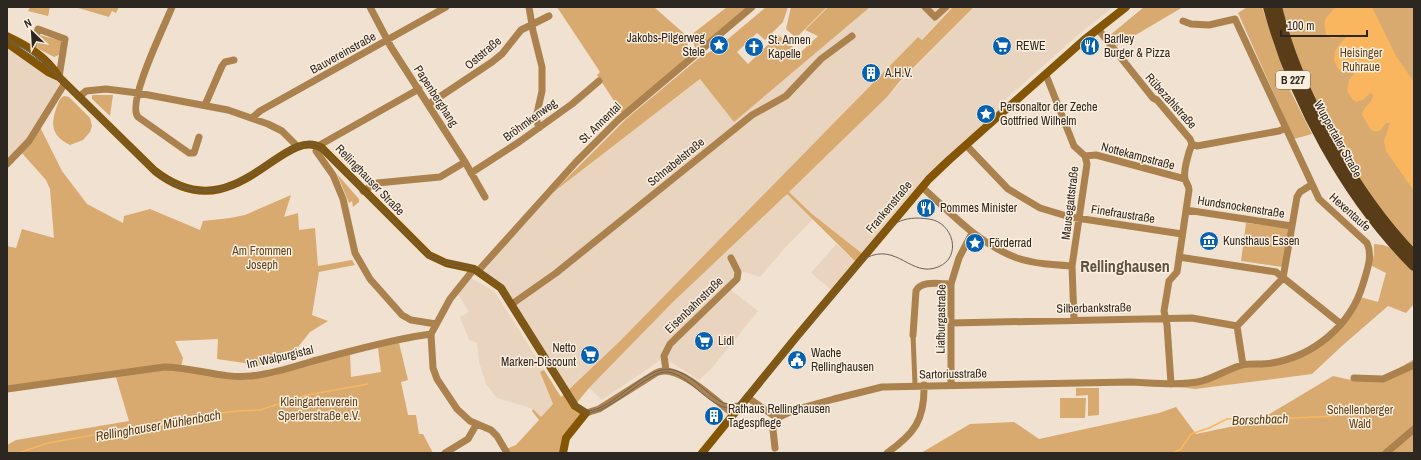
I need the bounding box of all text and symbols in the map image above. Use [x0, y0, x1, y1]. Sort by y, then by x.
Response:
north arrow [12, 12, 52, 52]
scale bar [1281, 12, 1367, 38]
text: N [22, 15, 34, 31]
text: 100 m [1287, 18, 1314, 34]
street label: Bauvereinstraße [307, 28, 379, 78]
place label: Jakobs-Pilgerweg Stele [627, 30, 706, 60]
place label: Barlley Burger & Pizza [1104, 31, 1171, 61]
place label: St. Annen Kapelle [768, 32, 811, 62]
street label: Oststraße [461, 33, 505, 73]
place icon: Jakobs-Pilgerweg Stele [708, 34, 730, 56]
supermarket icon: REWE [991, 35, 1013, 57]
restaurant icon: Barlley Burger & Pizza [1079, 35, 1101, 57]
church icon: St. Annen Kapelle [743, 36, 765, 58]
place label: REWE [1016, 38, 1046, 54]
park label: Heisinger Ruhraue [1340, 45, 1383, 75]
street label: Papenberghang [410, 62, 462, 130]
building icon: A.H.V. [860, 62, 882, 84]
place label: A.H.V. [884, 65, 913, 81]
street label: Rübezahlstraße [1142, 70, 1200, 132]
road number: B 227 [1276, 71, 1310, 89]
street label: Bröhmkenweg [500, 95, 561, 145]
street label: Wuppertaler Straße [1310, 98, 1366, 180]
street label: St. Annental [575, 99, 625, 147]
place label: Personaltor der Zeche Gottfried Wilhelm [1000, 99, 1097, 129]
place icon: Personaltor der Zeche Gottfried Wilhelm [975, 103, 997, 125]
street label: Schnabelstraße [644, 134, 708, 190]
street label: Nottekampstraße [1099, 139, 1177, 173]
street label: Rellinghauser Straße [332, 141, 408, 219]
street label: Mausegattstraße [1058, 165, 1082, 241]
street label: Frankenstraße [862, 177, 916, 237]
street label: Hexentaufe [1326, 189, 1374, 235]
street label: Hundsnockenstraße [1196, 192, 1286, 222]
restaurant icon: Pommes Minister [915, 197, 937, 219]
place label: Pommes Minister [940, 200, 1018, 216]
street label: Finefraustraße [1090, 201, 1156, 227]
museum icon: Kunsthaus Essen [1198, 230, 1220, 252]
place icon: Förderrad [964, 232, 986, 254]
place label: Kunsthaus Essen [1223, 233, 1300, 249]
place label: Förderrad [989, 235, 1032, 251]
park label: Am Frommen Joseph [231, 243, 292, 273]
district label: Rellinghausen [1080, 255, 1170, 277]
street label: Eisenbahnstraße [661, 273, 727, 337]
street label: Liafburgastraße [932, 284, 950, 354]
street label: Silberbankstraße [1056, 299, 1132, 317]
supermarket icon: Lidl [693, 330, 715, 352]
place label: Lidl [718, 333, 734, 349]
place label: Netto Marken-Discount [501, 340, 576, 370]
street label: Im Walpurgistal [245, 342, 315, 372]
supermarket icon: Netto Marken-Discount [579, 344, 601, 366]
place label: Wache Rellinghausen [811, 345, 874, 375]
public building icon: Wache Rellinghausen [786, 349, 808, 371]
street label: Sartoriusstraße [919, 365, 987, 383]
park label: Kleingartenverein Sperberstraße e.V. [278, 394, 360, 424]
place label: Rathaus Rellinghausen Tagespflege [728, 401, 830, 431]
park label: Schellenberger Wald [1327, 402, 1394, 432]
building icon: Rathaus Rellinghausen Tagespflege [703, 405, 725, 427]
water label: Rellinghauser Mühlenbach [94, 406, 222, 445]
water label: Borschbach [1232, 410, 1289, 429]

